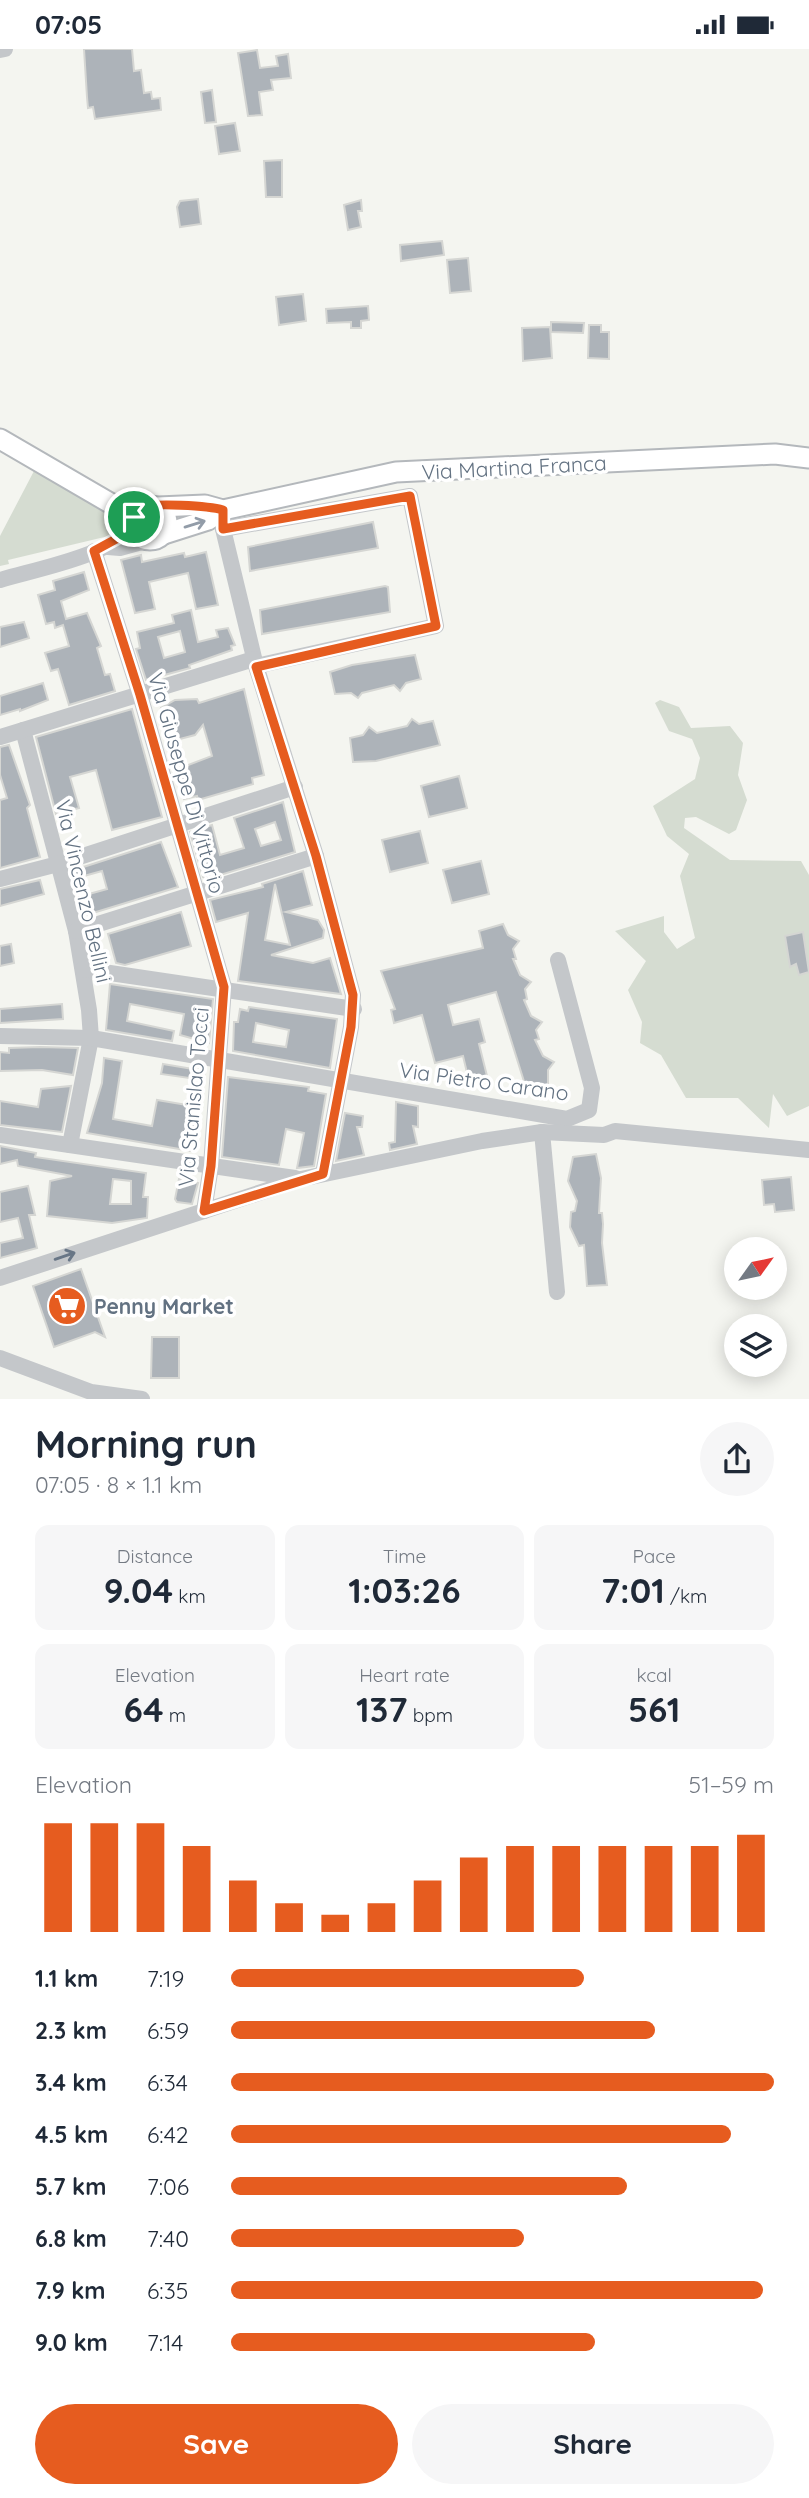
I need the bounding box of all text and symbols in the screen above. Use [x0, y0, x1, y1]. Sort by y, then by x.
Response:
text: 07:05 [35, 8, 102, 41]
street label: Via Martina Franca [421, 449, 607, 485]
pin [104, 487, 164, 547]
icon: arrive [115, 498, 153, 536]
one-way arrow [183, 517, 205, 530]
street label: Via Giuseppe Di Vittorio [143, 670, 231, 896]
street label: Via Vincenzo Bellini [50, 797, 118, 985]
street label: Via Stanislao Tocci [172, 1006, 214, 1188]
street label: Via Pietro Carano [398, 1056, 570, 1106]
north arrow [724, 1237, 788, 1300]
map controls [724, 1237, 787, 1377]
one-way arrow [53, 1249, 75, 1261]
supermarket icon: Penny Market [46, 1285, 88, 1327]
place label: Penny Market [94, 1293, 234, 1319]
button: layers [724, 1314, 787, 1377]
text: Morning run [35, 1420, 257, 1468]
button: share [700, 1422, 774, 1496]
text: 07:05 · 8 × 1.1 km [35, 1470, 202, 1499]
text: Distance [117, 1544, 193, 1568]
text: Time [383, 1544, 426, 1568]
text: Pace [633, 1544, 676, 1568]
text: 9.04 [104, 1568, 173, 1612]
text: 1:03:26 [348, 1568, 461, 1612]
text: 7:01 [601, 1568, 665, 1612]
text: km [173, 1584, 206, 1608]
text: /km [665, 1584, 707, 1608]
text: Elevation [115, 1663, 195, 1687]
text: Heart rate [359, 1663, 450, 1687]
text: kcal [636, 1663, 672, 1687]
text: 64 [124, 1687, 164, 1731]
text: 137 [356, 1687, 408, 1731]
text: 561 [628, 1687, 680, 1731]
text: m [164, 1703, 186, 1727]
text: bpm [408, 1703, 453, 1727]
text: Elevation [35, 1770, 132, 1799]
text: 51–59 m [689, 1770, 774, 1799]
text: 1.1 km [35, 1964, 98, 1993]
text: 7:19 [147, 1964, 184, 1993]
text: 2.3 km [35, 2016, 107, 2045]
text: 6:59 [147, 2016, 189, 2045]
text: 3.4 km [35, 2068, 107, 2097]
text: 6:34 [147, 2068, 188, 2097]
text: 4.5 km [35, 2120, 108, 2149]
text: 6:42 [147, 2120, 189, 2149]
text: 5.7 km [35, 2172, 106, 2201]
text: 7:06 [147, 2172, 189, 2201]
text: 6.8 km [35, 2224, 107, 2253]
text: 7:40 [147, 2224, 189, 2253]
text: 7.9 km [35, 2276, 106, 2305]
text: 6:35 [147, 2276, 188, 2305]
text: 9.0 km [35, 2328, 108, 2357]
text: 7:14 [147, 2328, 183, 2357]
button: Save [35, 2404, 398, 2484]
button: Share [412, 2404, 774, 2484]

